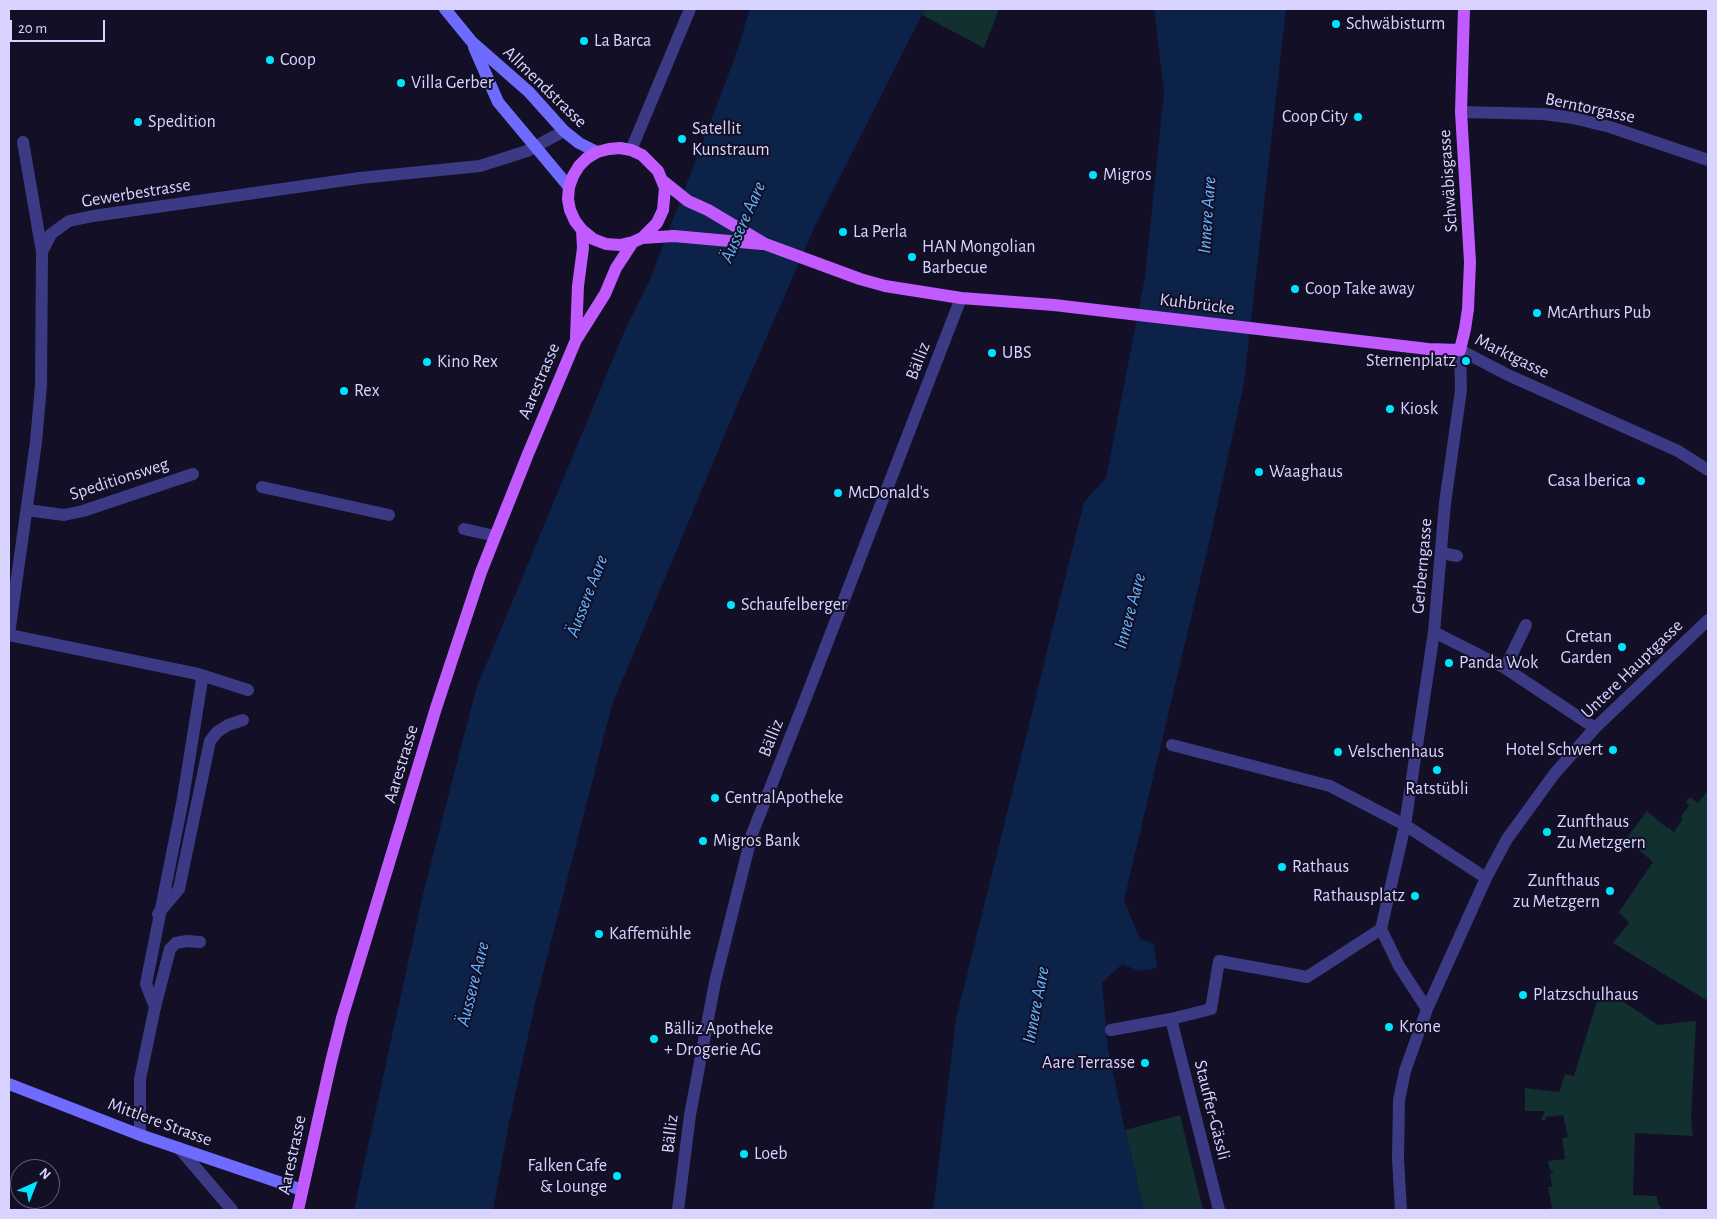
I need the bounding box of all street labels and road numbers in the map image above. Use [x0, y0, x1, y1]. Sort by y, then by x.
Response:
street label: Allmendstrasse [498, 42, 592, 132]
street label: Berntorgasse [1543, 88, 1637, 128]
street label: Schwäbisgasse [1434, 129, 1462, 233]
street label: Gewerbestrasse [80, 174, 192, 212]
street label: Kuhbrücke [1158, 289, 1236, 319]
street label: Marktgasse [1471, 329, 1553, 383]
street label: Bälliz [901, 339, 935, 383]
street label: Aarestrasse [513, 340, 565, 422]
street label: Speditionsweg [67, 453, 171, 505]
street label: Gerberngasse [1407, 517, 1437, 615]
street label: Untere Hauptgasse [1576, 615, 1688, 723]
street label: Bälliz [754, 716, 788, 760]
street label: Aarestrasse [379, 722, 423, 806]
street label: Stauffer-Gässli [1189, 1058, 1235, 1162]
street label: Mittlere Strasse [105, 1093, 215, 1151]
street label: Aarestrasse [273, 1113, 311, 1197]
street label: Bälliz [657, 1114, 683, 1154]

